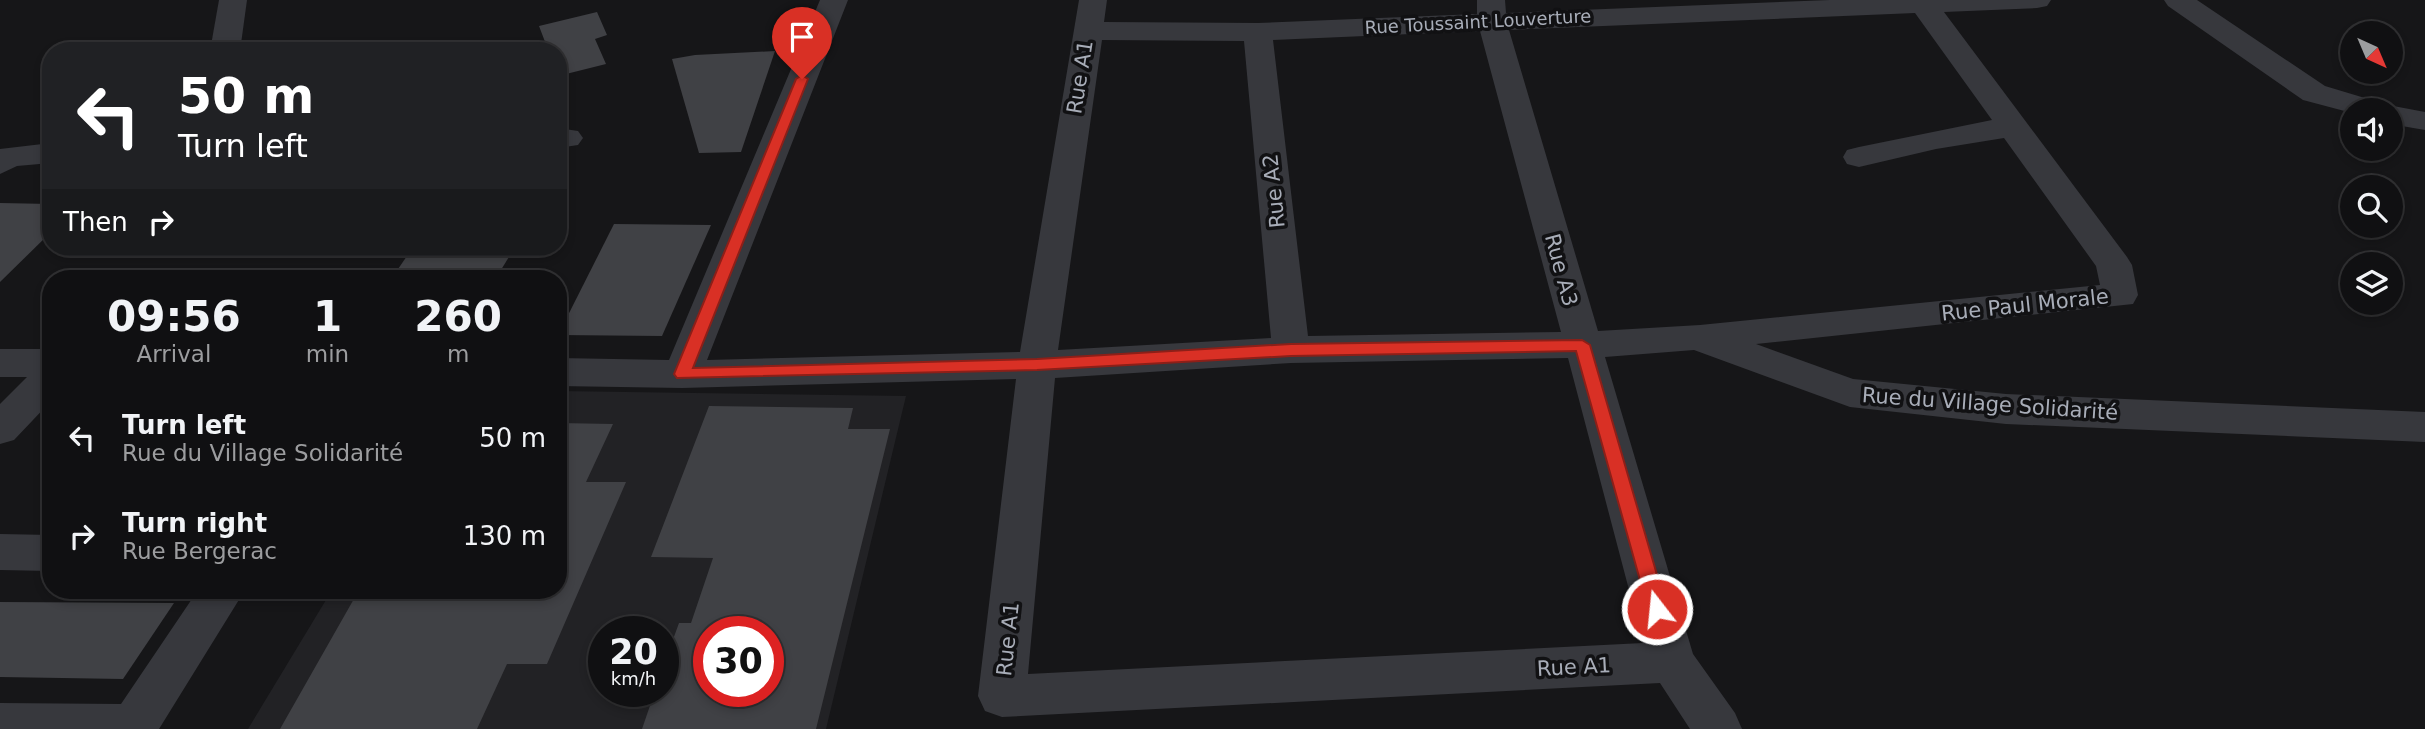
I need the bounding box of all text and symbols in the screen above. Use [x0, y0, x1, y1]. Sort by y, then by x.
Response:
street label: Rue Toussaint Louverture [1364, 5, 1592, 38]
pin [772, 7, 832, 79]
icon: arrive [783, 18, 821, 56]
north arrow [2340, 21, 2403, 84]
map controls [2340, 21, 2403, 315]
street label: Rue A1 [1062, 38, 1098, 116]
text: 50 m [178, 68, 314, 125]
icon: left [63, 70, 154, 161]
button: sound [2340, 98, 2403, 161]
text: Turn left [178, 127, 308, 165]
street label: Rue A2 [1258, 153, 1290, 229]
button: search [2340, 175, 2403, 238]
icon: right [142, 203, 180, 241]
text: Then [63, 207, 128, 237]
street label: Rue A3 [1540, 231, 1582, 309]
button: layers [2340, 252, 2403, 315]
street label: Rue Paul Morale [1940, 284, 2110, 326]
text: 09:56 [107, 292, 241, 341]
text: 1 [313, 292, 342, 341]
text: 260 [414, 292, 502, 341]
text: Arrival [137, 341, 211, 367]
text: min [306, 341, 349, 367]
text: m [447, 341, 469, 367]
street label: Rue du Village Solidarité [1861, 383, 2119, 425]
text: Turn left [122, 410, 246, 440]
icon: left [63, 419, 101, 457]
text: 50 m [479, 423, 546, 453]
text: Rue du Village Solidarité [122, 440, 403, 466]
text: Turn right [122, 508, 267, 538]
icon: right [63, 517, 101, 555]
text: 130 m [463, 521, 546, 551]
text: Rue Bergerac [122, 538, 277, 564]
position arrow [1620, 572, 1694, 646]
street label: Rue A1 [992, 601, 1024, 677]
speed limit sign: 30 [693, 616, 784, 707]
text: 20 [609, 632, 658, 672]
street label: Rue A1 [1536, 653, 1612, 681]
text: km/h [611, 668, 656, 689]

